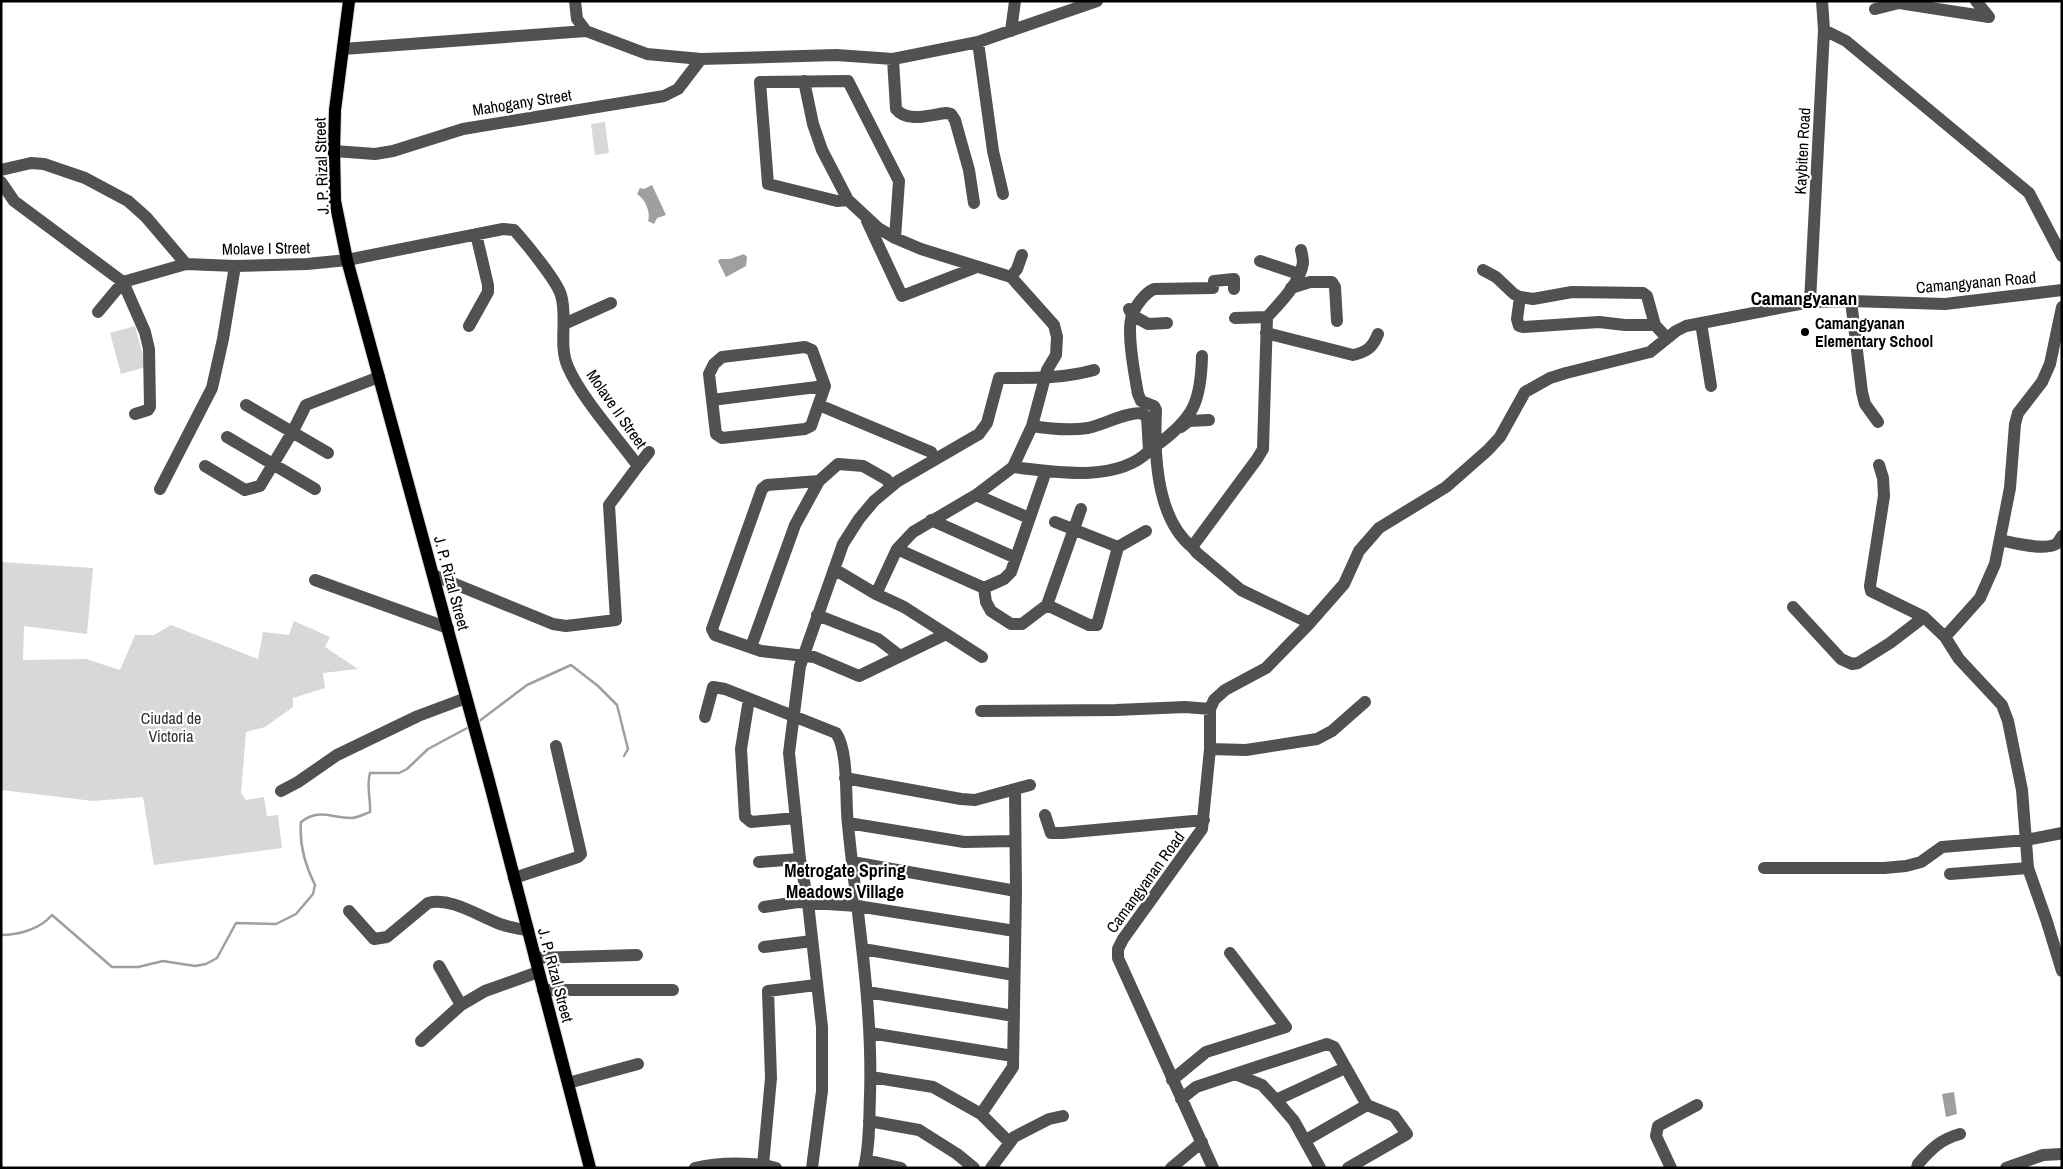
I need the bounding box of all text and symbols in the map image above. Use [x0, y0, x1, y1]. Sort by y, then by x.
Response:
street label: Mahogany Street [471, 83, 573, 121]
street label: Kaybiten Road [1789, 107, 1815, 195]
street label: J. P. Rizal Street [308, 117, 334, 215]
street label: Molave I Street [222, 236, 311, 260]
street label: Camangyanan Road [1915, 266, 2037, 298]
district label: Camangyanan [1751, 285, 1857, 311]
place label: Camangyanan Elementary School [1815, 312, 1933, 352]
marker: Camangyanan Elementary School [1799, 326, 1811, 338]
street label: Molave II Street [582, 365, 653, 453]
street label: J. P. Rizal Street [429, 533, 475, 633]
park label: Ciudad de Victoria [141, 707, 201, 747]
street label: Camangyanan Road [1101, 827, 1189, 937]
district label: Metrogate Spring Meadows Village [784, 858, 906, 904]
street label: J. P. Rizal Street [533, 925, 579, 1025]

